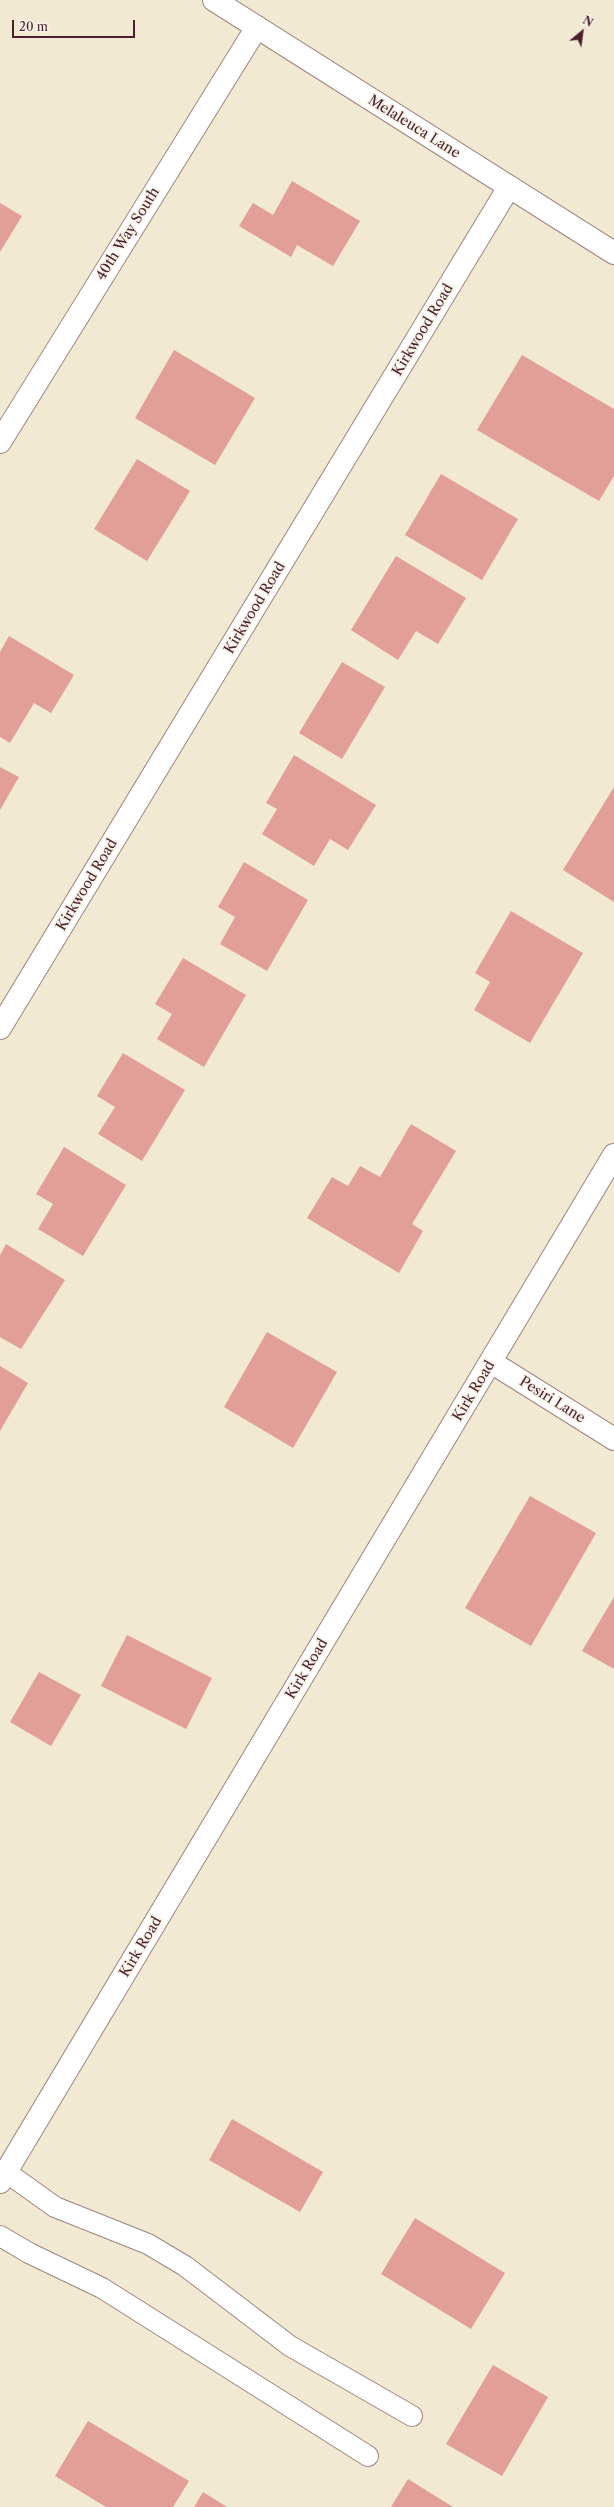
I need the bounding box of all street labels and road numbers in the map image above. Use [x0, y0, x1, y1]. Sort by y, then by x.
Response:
street label: Melaleuca Lane [365, 92, 463, 162]
street label: 40th Way South [93, 184, 163, 284]
street label: Kirkwood Road [389, 281, 457, 379]
street label: Kirkwood Road [221, 559, 289, 657]
street label: Kirkwood Road [53, 836, 121, 934]
street label: Kirk Road [449, 1358, 499, 1424]
street label: Pesiri Lane [516, 1373, 588, 1427]
street label: Kirk Road [282, 1636, 332, 1702]
street label: Kirk Road [116, 1914, 166, 1980]

